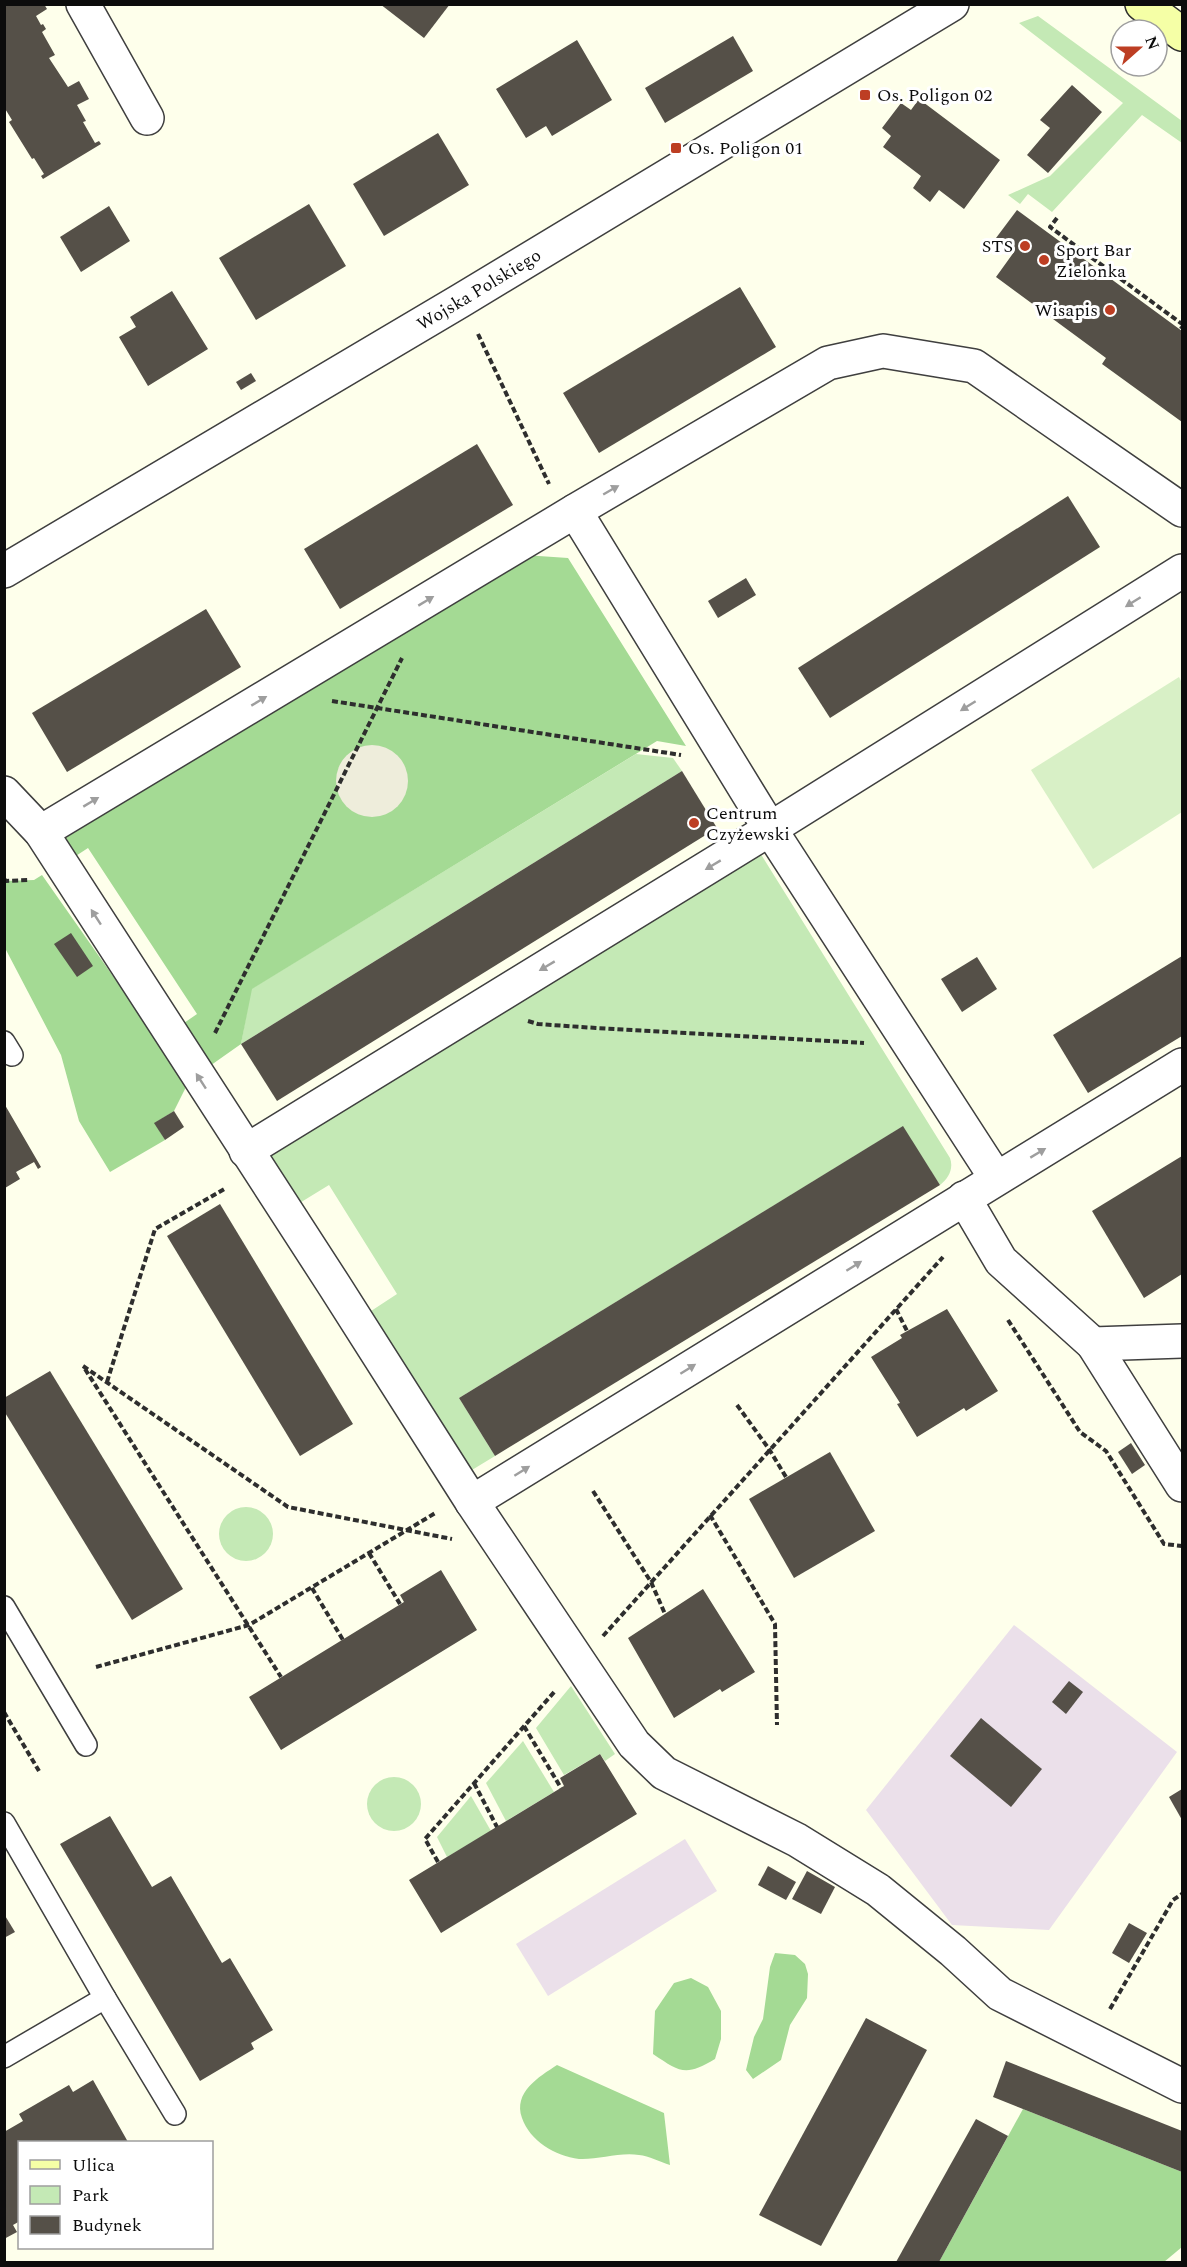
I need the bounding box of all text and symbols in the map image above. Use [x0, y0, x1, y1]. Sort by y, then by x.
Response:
north arrow [1109, 18, 1169, 78]
text: N [1139, 33, 1166, 53]
place label: Os. Poligon 02 [877, 82, 992, 109]
marker: Os. Poligon 02 [858, 88, 872, 102]
place label: Os. Poligon 01 [688, 135, 803, 162]
marker: Os. Poligon 01 [669, 141, 683, 155]
place label: STS [982, 233, 1013, 260]
place label: Sport Bar Zielonka [1056, 237, 1131, 285]
marker: STS [1018, 239, 1032, 253]
street label: Wojska Polskiego [412, 242, 546, 338]
marker: Sport Bar Zielonka [1037, 253, 1051, 267]
place label: Wisapis [1035, 297, 1098, 324]
marker: Wisapis [1103, 303, 1117, 317]
one-way arrow [603, 485, 620, 495]
one-way arrow [418, 596, 435, 606]
one-way arrow [1125, 597, 1141, 608]
one-way arrow [251, 696, 267, 707]
one-way arrow [960, 700, 976, 711]
one-way arrow [83, 797, 100, 807]
place label: Centrum Czyżewski [706, 800, 790, 848]
marker: Centrum Czyżewski [687, 816, 701, 830]
one-way arrow [705, 859, 721, 870]
one-way arrow [91, 909, 102, 925]
one-way arrow [539, 961, 555, 972]
one-way arrow [195, 1074, 207, 1090]
one-way arrow [1030, 1148, 1046, 1159]
one-way arrow [846, 1261, 862, 1272]
one-way arrow [680, 1363, 696, 1374]
one-way arrow [514, 1465, 530, 1476]
legend [18, 2141, 213, 2249]
text: Ulica [72, 2152, 115, 2179]
text: Park [72, 2182, 109, 2209]
text: Budynek [72, 2212, 142, 2239]

